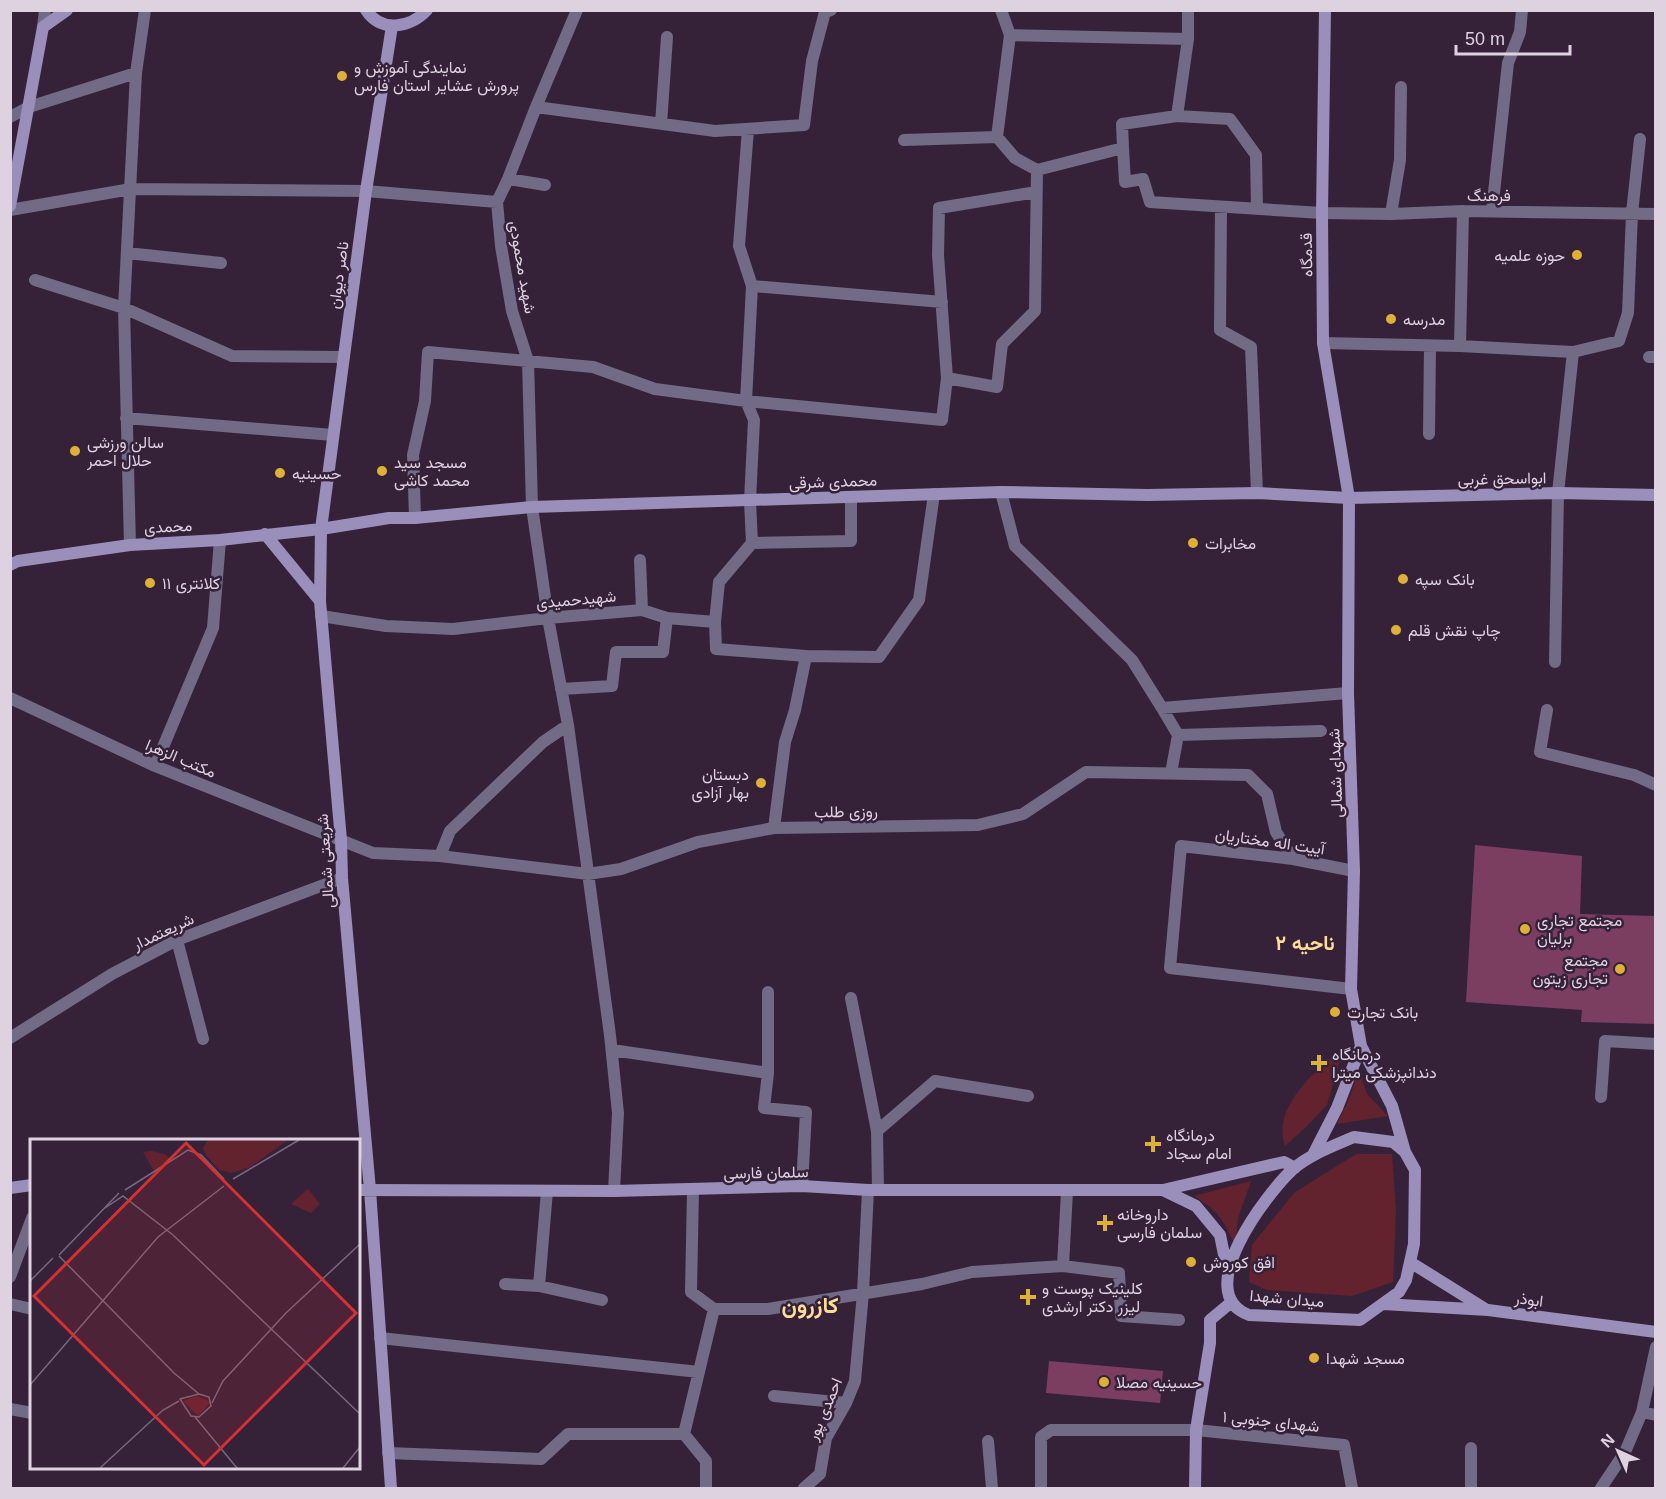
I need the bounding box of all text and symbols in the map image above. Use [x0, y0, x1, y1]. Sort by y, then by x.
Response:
scale bar [1456, 18, 1570, 56]
text: 50 m [1465, 29, 1505, 49]
place label: نمایندگی آموزش و پرورش عشایر استان فارس [354, 59, 519, 97]
marker: نمایندگی آموزش و پرورش عشایر استان فارس [335, 69, 349, 83]
street label: فرهنگ [1467, 187, 1511, 206]
street label: شهید محمودی [504, 219, 539, 315]
street label: قدمگاه [1298, 233, 1315, 277]
street label: ناصر دیوان [325, 240, 354, 310]
place label: حوزه علمیه [1494, 247, 1565, 266]
marker: حوزه علمیه [1570, 248, 1584, 262]
place label: مدرسه [1403, 311, 1445, 330]
marker: مدرسه [1384, 312, 1398, 326]
place label: سالن ورزشی حلال احمر [86, 434, 164, 471]
marker: سالن ورزشی حلال احمر [68, 444, 82, 458]
place label: مسجد سید محمد کاشی [394, 454, 470, 491]
marker: مسجد سید محمد کاشی [375, 464, 389, 478]
place label: حسینیه [292, 465, 342, 483]
marker: حسینیه [273, 466, 287, 480]
street label: ابواسحق غربی [1457, 469, 1547, 490]
street label: محمدی شرقی [789, 471, 877, 494]
street label: محمدی [143, 517, 193, 538]
place label: مخابرات [1205, 535, 1256, 554]
marker: مخابرات [1186, 536, 1200, 550]
place label: بانک سپه [1415, 571, 1475, 591]
marker: بانک سپه [1396, 572, 1410, 586]
place label: کلانتری ۱۱ [162, 575, 220, 594]
marker: کلانتری ۱۱ [143, 576, 157, 590]
street label: شهیدحمیدی [535, 588, 617, 613]
place label: چاپ نقش قلم [1408, 622, 1501, 642]
marker: چاپ نقش قلم [1389, 623, 1403, 637]
street label: شهدای شمالی [1325, 728, 1348, 818]
street label: مکتب الزهرا [142, 736, 219, 783]
place label: دبستان بهار آزادی [691, 766, 749, 803]
marker: دبستان بهار آزادی [754, 776, 768, 790]
street label: روزی طلب [814, 802, 878, 823]
street label: شریعتی شمالی [314, 813, 339, 909]
street label: آییت اله مختاریان [1214, 825, 1327, 860]
street label: شریعتمدار [129, 910, 197, 955]
place label: مجتمع تجاری برلیان [1537, 912, 1622, 949]
marker: مجتمع تجاری برلیان [1518, 922, 1532, 936]
district label: ناحیه ۲ [1275, 932, 1335, 955]
place label: مجتمع تجاری زیتون [1533, 952, 1608, 989]
marker: مجتمع تجاری زیتون [1613, 962, 1627, 976]
place label: بانک تجارت [1347, 1004, 1418, 1023]
marker: بانک تجارت [1328, 1005, 1342, 1019]
place label: درمانگاه دندانپزشکی میترا [1332, 1046, 1437, 1084]
marker: درمانگاه دندانپزشکی میترا [1310, 1054, 1328, 1072]
place label: درمانگاه امام سجاد [1166, 1127, 1232, 1164]
marker: درمانگاه امام سجاد [1144, 1135, 1162, 1153]
inset map [30, 1139, 360, 1469]
street label: سلمان فارسی [723, 1163, 809, 1184]
place label: داروخانه سلمان فارسی [1117, 1206, 1202, 1243]
marker: داروخانه سلمان فارسی [1098, 1216, 1112, 1230]
place label: افق کوروش [1203, 1254, 1275, 1273]
marker: افق کوروش [1184, 1255, 1198, 1269]
place label: کلینیک پوست و لیزر دکتر ارشدی [1042, 1280, 1143, 1317]
street label: میدان شهدا [1249, 1287, 1325, 1312]
marker: کلینیک پوست و لیزر دکتر ارشدی [1019, 1288, 1037, 1306]
street label: ابوذر [1512, 1289, 1544, 1312]
district label: کازرون [782, 1293, 838, 1319]
place label: مسجد شهدا [1326, 1350, 1405, 1369]
marker: مسجد شهدا [1307, 1351, 1321, 1365]
place label: حسینیه مصلا [1116, 1374, 1202, 1392]
street label: احمدی پور [803, 1375, 848, 1445]
marker: حسینیه مصلا [1097, 1375, 1111, 1389]
street label: ۱ شهدای جنوبی [1221, 1408, 1320, 1437]
north arrow [1588, 1421, 1648, 1481]
text: N [1598, 1431, 1618, 1451]

